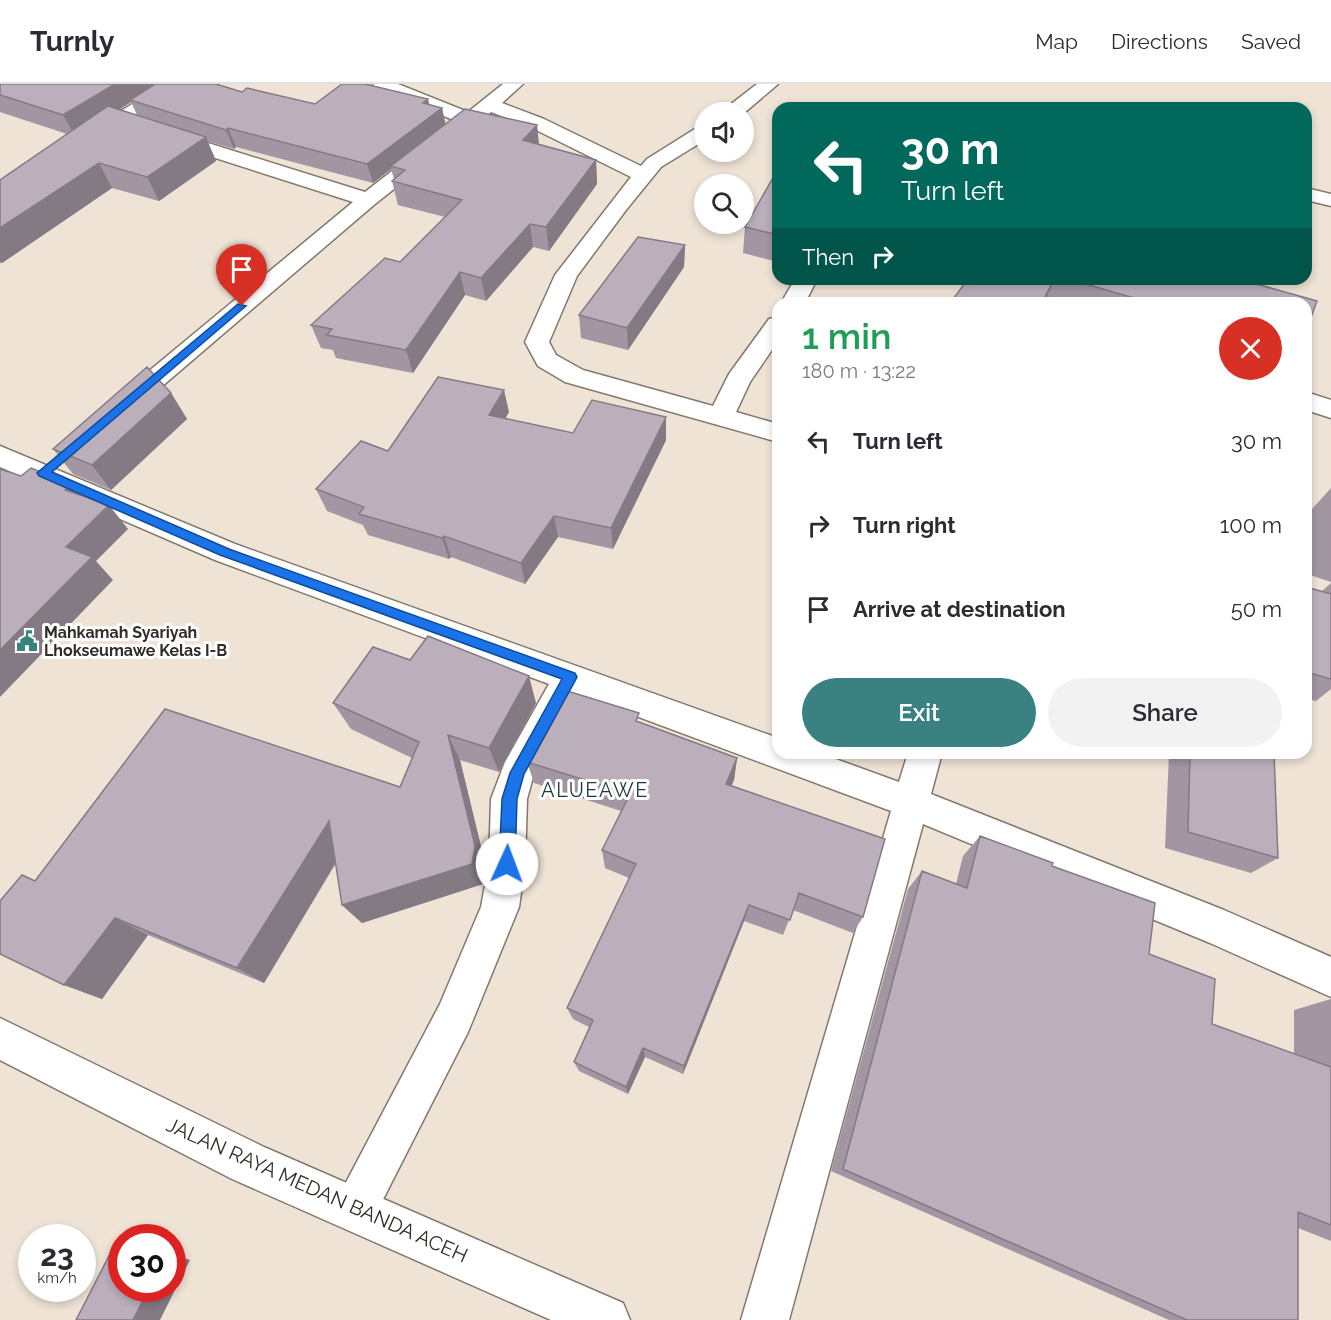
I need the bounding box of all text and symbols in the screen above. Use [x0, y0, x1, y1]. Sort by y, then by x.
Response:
text: Turnly [30, 25, 114, 58]
text: Map [1035, 29, 1078, 54]
text: Directions [1111, 29, 1208, 54]
text: Saved [1241, 29, 1301, 54]
map controls [694, 102, 754, 234]
button: sound [694, 102, 754, 162]
text: 30 m [901, 125, 999, 174]
icon: left [802, 126, 880, 204]
button: search [694, 174, 754, 234]
text: Turn left [901, 175, 1004, 206]
icon: right [866, 240, 899, 273]
pin [216, 244, 267, 306]
text: Then [802, 244, 854, 270]
icon: arrive [225, 253, 258, 286]
text: 1 min [802, 315, 891, 357]
button: close [1219, 317, 1282, 380]
text: 180 m · 13:22 [802, 359, 916, 383]
icon: left [802, 425, 835, 458]
text: Turn left [853, 428, 943, 454]
text: 30 m [1231, 428, 1282, 454]
icon: right [802, 509, 835, 542]
text: Turn right [853, 512, 956, 538]
text: 100 m [1220, 512, 1282, 538]
icon: arrive [802, 593, 835, 626]
text: Arrive at destination [853, 596, 1066, 622]
text: 50 m [1231, 596, 1282, 622]
place label: Mahkamah Syariyah Lhokseumawe Kelas I-B [44, 623, 227, 660]
public building icon: Mahkamah Syariyah Lhokseumawe Kelas I-B [15, 629, 39, 653]
button: Exit [802, 678, 1036, 747]
button: Share [1048, 678, 1282, 747]
district label: ALUEAWE [541, 778, 649, 802]
position arrow [475, 832, 539, 896]
street label: JALAN RAYA MEDAN BANDA ACEH [163, 1112, 471, 1268]
speed limit sign: 30 [108, 1224, 186, 1302]
text: 23 [40, 1238, 74, 1273]
text: km/h [37, 1269, 77, 1287]

